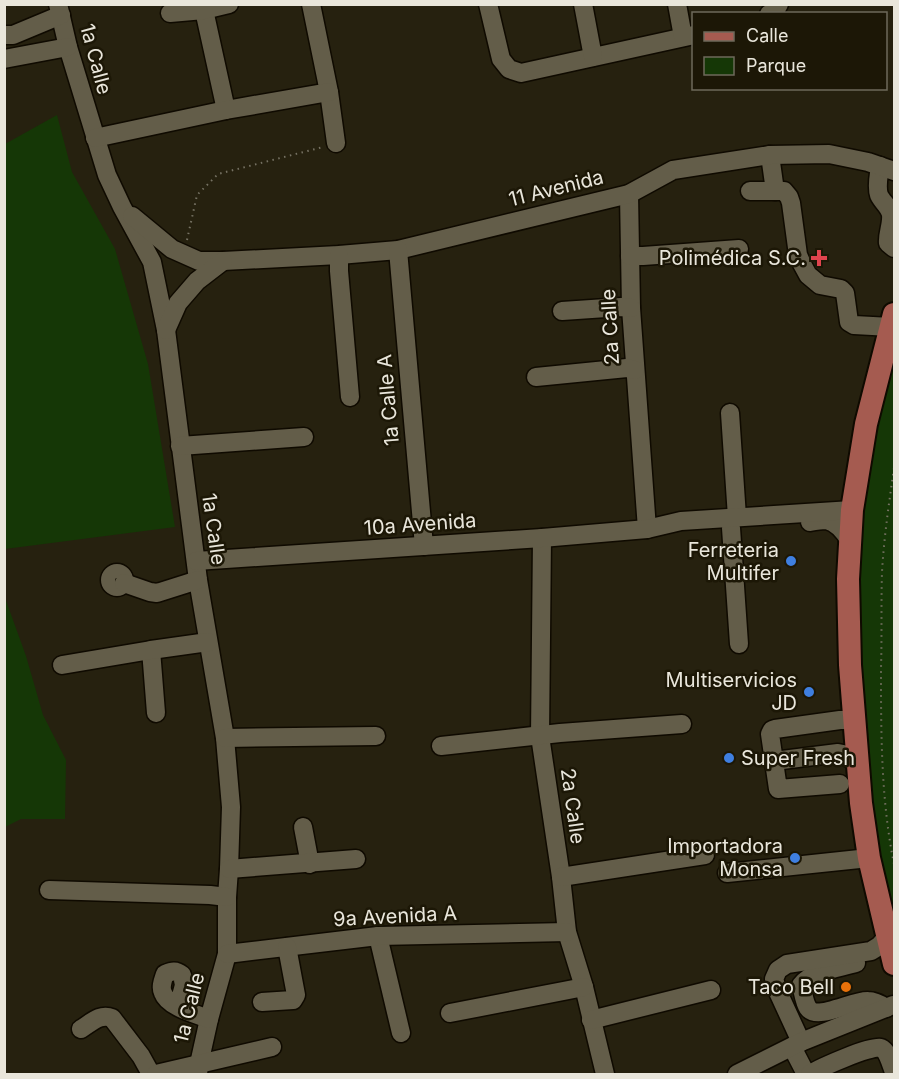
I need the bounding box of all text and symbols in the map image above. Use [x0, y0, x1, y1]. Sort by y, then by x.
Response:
legend [692, 12, 887, 90]
street label: 1a Calle [75, 21, 117, 97]
text: Calle [746, 25, 788, 46]
text: Parque [746, 55, 806, 76]
street label: 11 Avenida [506, 165, 606, 211]
place label: Polimédica S.C. [659, 246, 806, 270]
marker: Polimédica S.C. [810, 249, 828, 267]
street label: 2a Calle [596, 288, 624, 366]
street label: 1a Calle A [372, 353, 404, 447]
street label: 1a Calle [197, 492, 231, 566]
street label: 10a Avenida [363, 508, 477, 540]
place label: Ferreteria Multifer [688, 538, 779, 585]
marker: Ferreteria Multifer [784, 554, 798, 568]
place label: Multiservicios JD [666, 668, 797, 715]
marker: Multiservicios JD [802, 685, 816, 699]
place label: Super Fresh [741, 746, 855, 770]
marker: Super Fresh [722, 751, 736, 765]
street label: 2a Calle [556, 767, 590, 845]
place label: Importadora Monsa [667, 834, 783, 881]
marker: Importadora Monsa [788, 851, 802, 865]
street label: 9a Avenida A [333, 901, 458, 931]
street label: 1a Calle [169, 970, 209, 1046]
place label: Taco Bell [748, 975, 834, 999]
marker: Taco Bell [839, 980, 853, 994]

